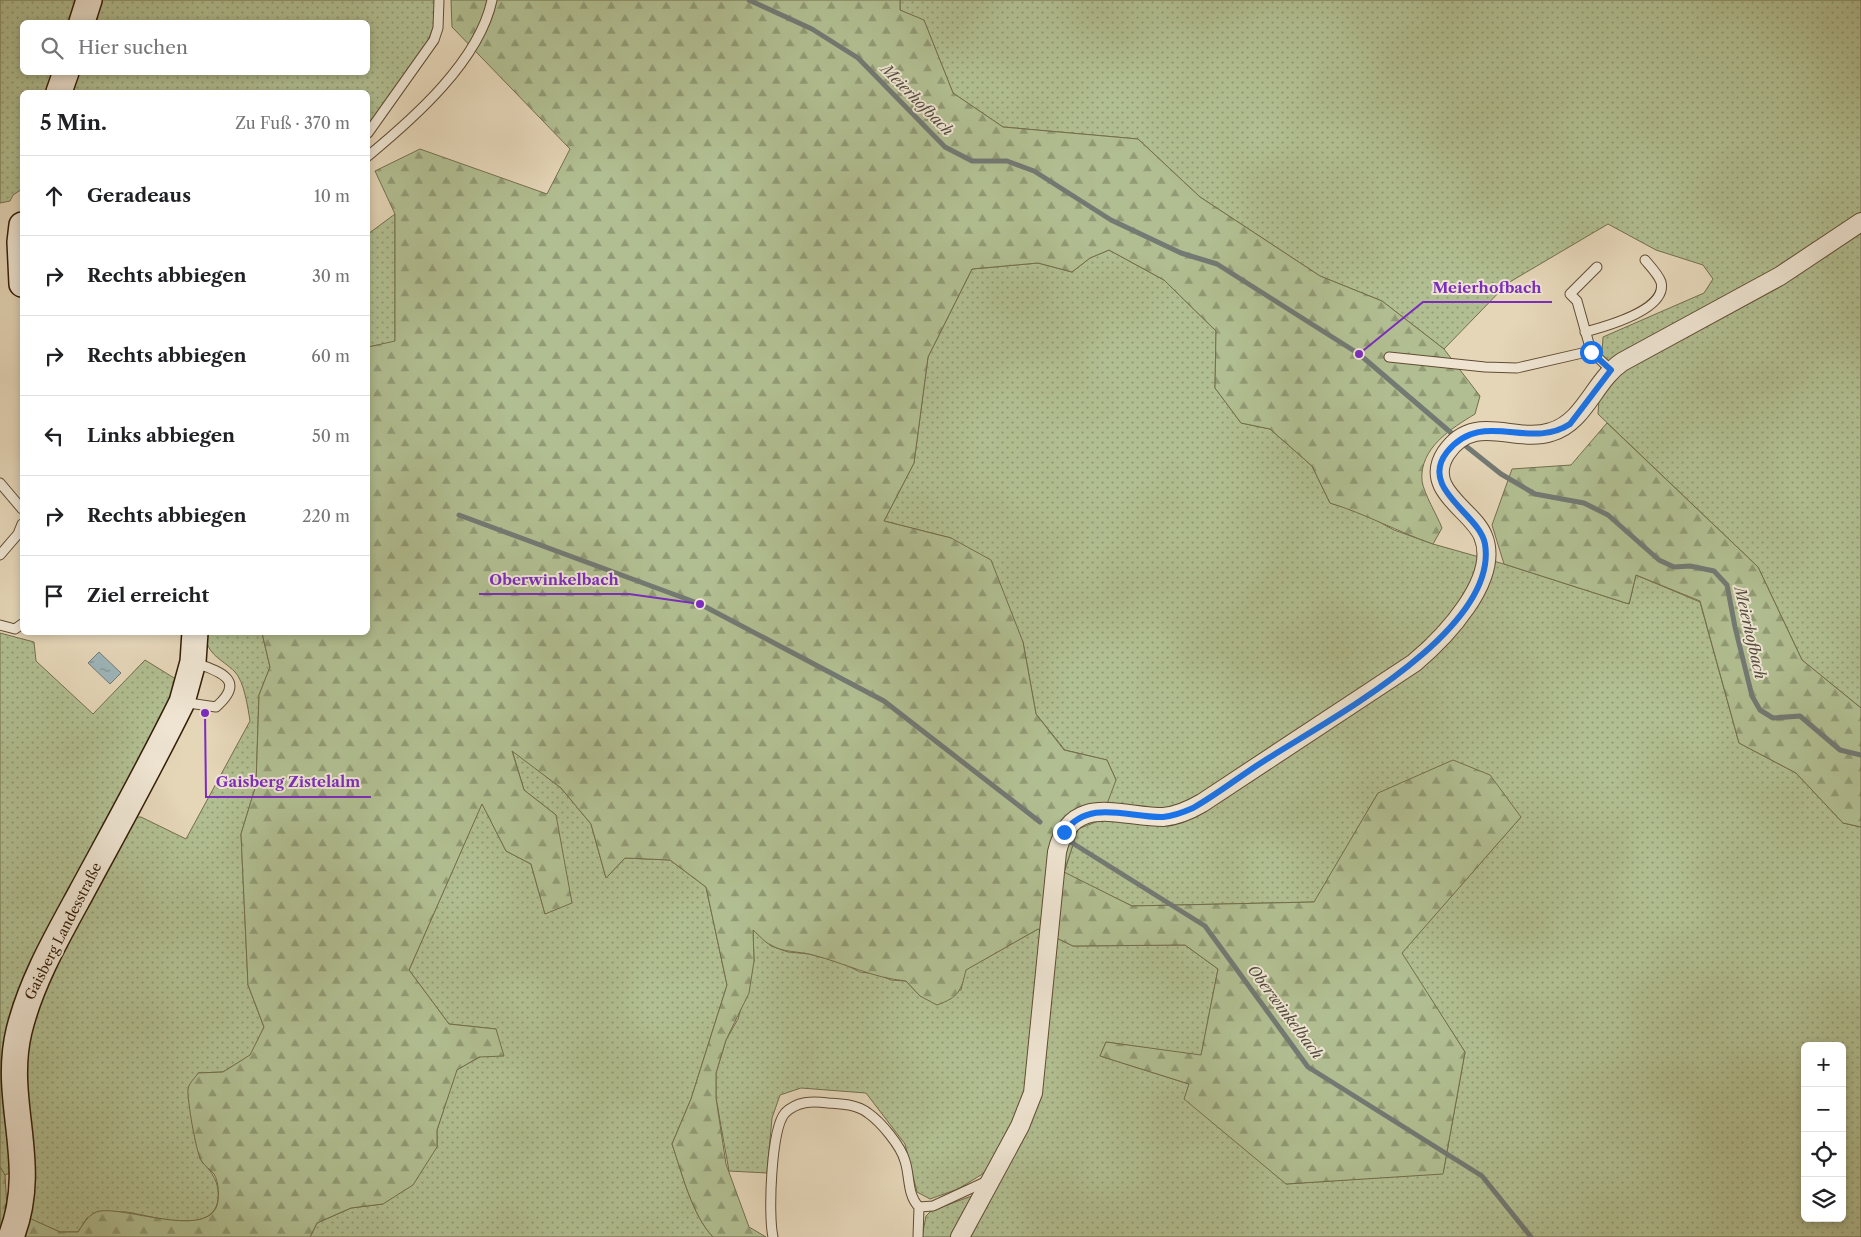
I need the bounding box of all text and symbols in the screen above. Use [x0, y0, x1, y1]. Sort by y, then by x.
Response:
search box [20, 20, 370, 75]
icon: search [38, 34, 66, 62]
text: Hier suchen [78, 36, 188, 59]
water label: Meierhofbach [876, 58, 957, 140]
text: 5 Min. [40, 110, 107, 135]
text: Zu Fuß · 370 m [235, 113, 350, 133]
icon: ahead [40, 182, 68, 210]
text: Geradeaus [87, 184, 191, 207]
text: 10 m [314, 186, 350, 206]
icon: right [40, 262, 68, 290]
text: Rechts abbiegen [87, 264, 247, 287]
text: 30 m [312, 266, 350, 286]
callout: Meierhofbach [1423, 272, 1552, 302]
text: Meierhofbach [1432, 278, 1542, 297]
route start [1580, 341, 1603, 364]
icon: right [40, 342, 68, 370]
text: Rechts abbiegen [87, 344, 247, 367]
text: 60 m [311, 346, 350, 366]
icon: left [40, 422, 68, 450]
text: Links abbiegen [87, 424, 235, 447]
text: 50 m [312, 426, 350, 446]
icon: right [40, 502, 68, 530]
text: Rechts abbiegen [87, 504, 247, 527]
text: 220 m [302, 506, 350, 526]
callout: Oberwinkelbach [479, 564, 629, 594]
text: Oberwinkelbach [489, 570, 619, 589]
icon: arrive [40, 582, 68, 610]
water label: Meierhofbach [1730, 583, 1770, 681]
text: Ziel erreicht [87, 584, 209, 607]
callout: Gaisberg Zistelalm [206, 767, 371, 797]
text: Gaisberg Zistelalm [216, 772, 360, 791]
route end [1053, 821, 1076, 844]
street label: Gaisberg Landesstraße [21, 859, 106, 1003]
water label: Oberwinkelbach [1244, 961, 1327, 1063]
map controls [1801, 1042, 1846, 1222]
button: + [1801, 1042, 1846, 1087]
button: − [1801, 1087, 1846, 1132]
button: locate [1801, 1132, 1846, 1177]
button: layers [1801, 1177, 1846, 1222]

